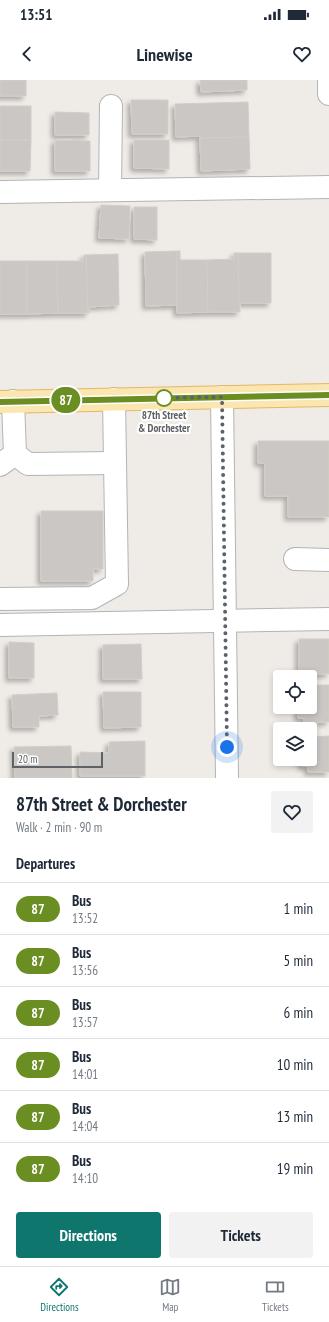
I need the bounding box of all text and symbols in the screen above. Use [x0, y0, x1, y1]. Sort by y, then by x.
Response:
text: 13:51 [20, 5, 52, 24]
icon: back [16, 43, 38, 65]
text: Linewise [136, 43, 193, 66]
icon: heart [291, 43, 313, 65]
line badge: 87 [48, 387, 84, 413]
marker: 87th Street & Dorchester [155, 389, 173, 407]
text: 87 [59, 391, 73, 409]
place label: 87th Street & Dorchester [138, 408, 191, 435]
map controls [273, 670, 317, 766]
button: locate [273, 670, 317, 714]
button: layers [273, 722, 317, 766]
your location [217, 737, 237, 757]
scale bar [12, 750, 103, 769]
text: 20 m [18, 752, 37, 766]
button: heart [271, 791, 313, 833]
text: 87th Street & Dorchester [16, 792, 187, 816]
text: Walk · 2 min · 90 m [16, 819, 102, 836]
text: Departures [16, 854, 75, 873]
text: Bus [72, 891, 91, 910]
text: 1 min [283, 899, 313, 918]
text: 87 [31, 900, 45, 918]
text: 13:52 [72, 910, 98, 927]
text: Bus [72, 943, 91, 962]
text: 5 min [283, 951, 313, 970]
text: 87 [31, 952, 45, 970]
text: 13:56 [72, 962, 98, 979]
text: Bus [72, 995, 91, 1014]
text: 6 min [283, 1003, 313, 1022]
text: 87 [31, 1004, 45, 1022]
text: 13:57 [72, 1014, 98, 1031]
text: Bus [72, 1047, 91, 1066]
text: 10 min [277, 1055, 313, 1074]
text: 87 [31, 1056, 45, 1074]
text: 14:01 [72, 1066, 98, 1083]
text: Bus [72, 1099, 91, 1118]
text: 13 min [277, 1107, 313, 1126]
text: 87 [31, 1108, 45, 1126]
text: 14:04 [72, 1118, 98, 1135]
text: Bus [72, 1151, 91, 1170]
text: 19 min [277, 1159, 313, 1178]
text: 87 [31, 1160, 45, 1178]
text: 14:10 [72, 1170, 98, 1187]
button: Directions [16, 1212, 161, 1258]
button: Tickets [169, 1212, 313, 1258]
tab: Directions [40, 1276, 79, 1314]
tab: Map [159, 1276, 181, 1314]
tab: Tickets [262, 1276, 289, 1314]

